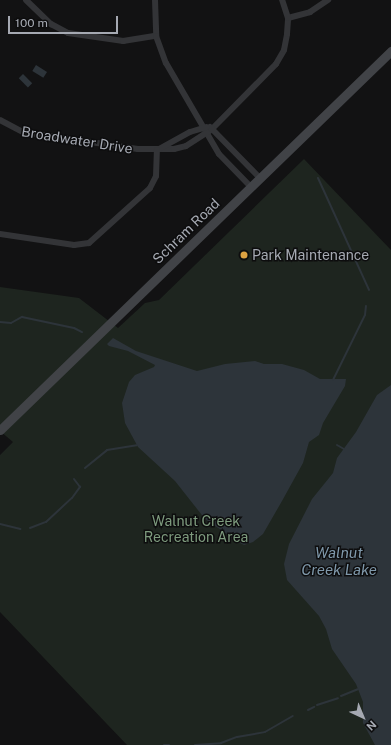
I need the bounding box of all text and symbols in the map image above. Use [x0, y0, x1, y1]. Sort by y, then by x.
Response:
scale bar [10, 8, 120, 34]
text: 100 m [15, 16, 48, 30]
street label: Broadwater Drive [20, 123, 134, 157]
street label: Schram Road [149, 195, 223, 267]
place label: Park Maintenance [252, 247, 369, 263]
marker: Park Maintenance [239, 250, 249, 260]
park label: Walnut Creek Recreation Area [144, 513, 248, 546]
water label: Walnut Creek Lake [301, 543, 377, 578]
north arrow [343, 697, 383, 737]
text: N [364, 718, 379, 733]

